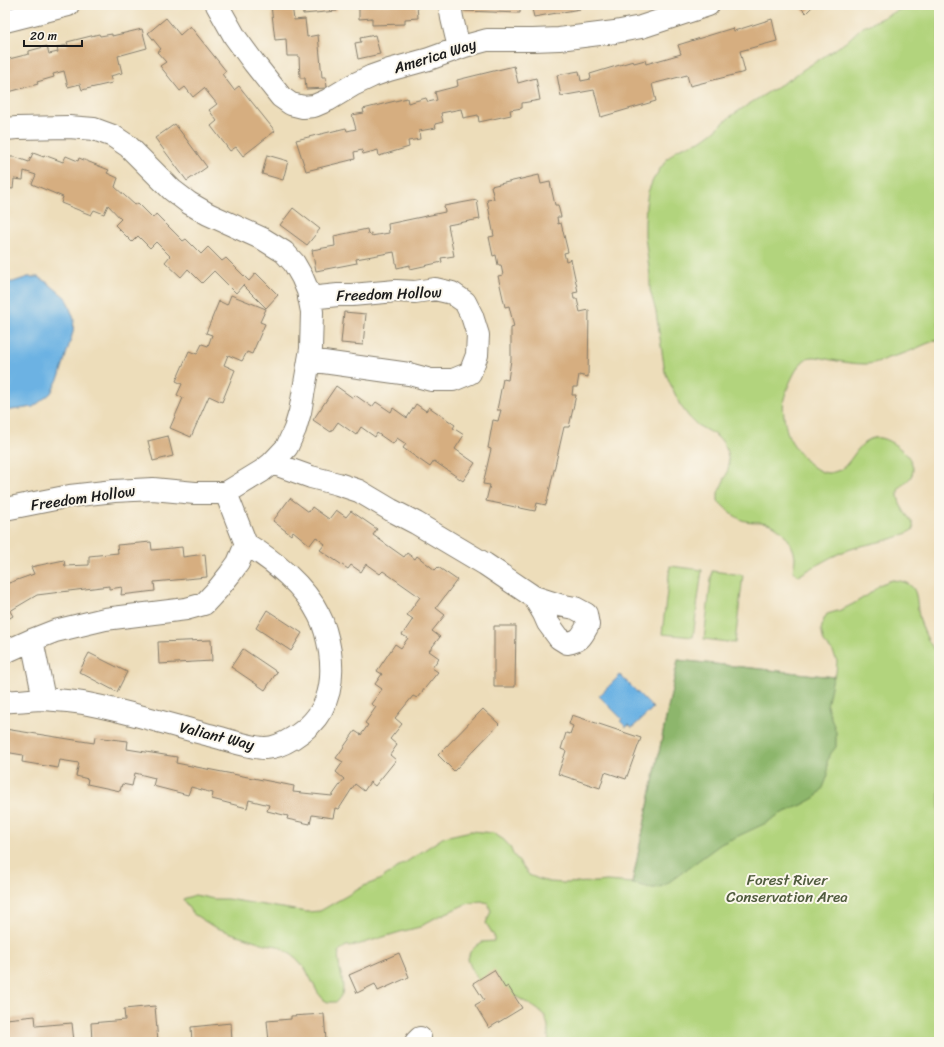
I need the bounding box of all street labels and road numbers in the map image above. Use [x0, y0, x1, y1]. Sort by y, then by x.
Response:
street label: America Way [390, 31, 480, 81]
street label: Freedom Hollow [336, 279, 443, 309]
street label: Freedom Hollow [29, 478, 138, 518]
street label: Valiant Way [177, 714, 257, 758]

